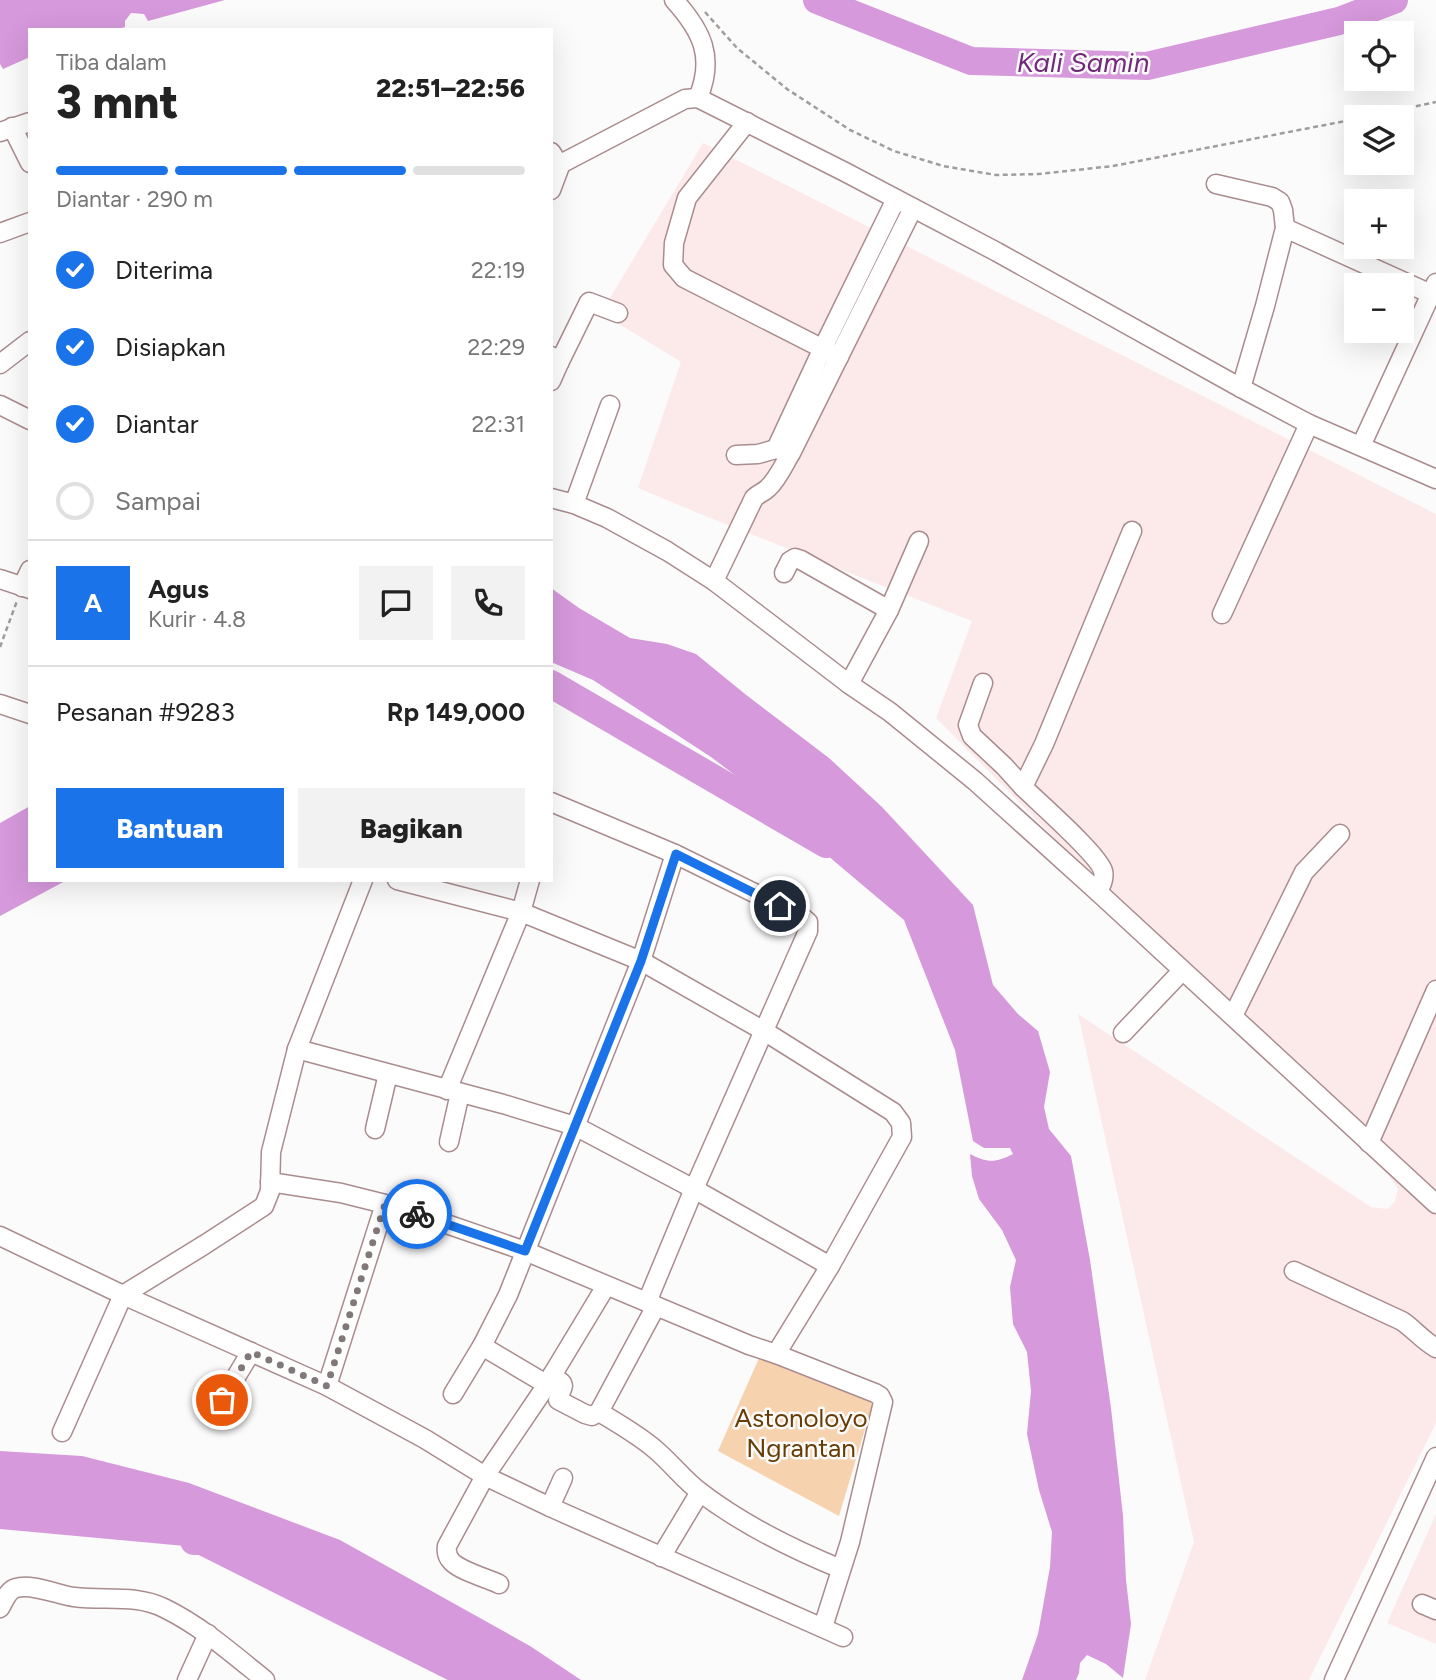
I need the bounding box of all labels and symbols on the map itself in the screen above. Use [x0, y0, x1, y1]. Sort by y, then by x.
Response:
water label: Kali Samin [1017, 45, 1149, 79]
pin [750, 876, 810, 936]
courier [382, 1179, 452, 1249]
pin [192, 1370, 252, 1430]
park label: Astonoloyo Ngrantan [734, 1402, 868, 1464]

